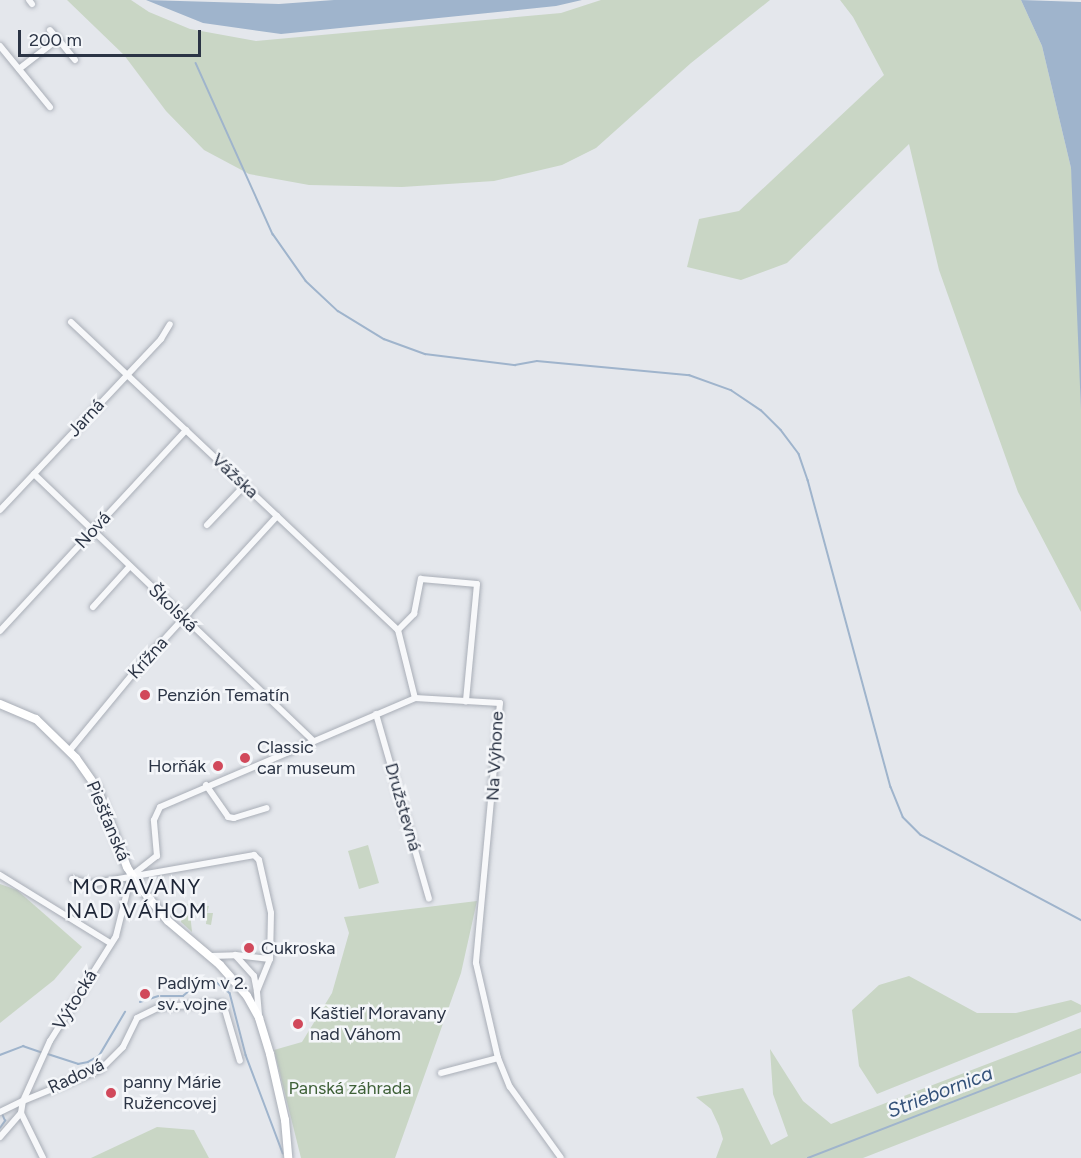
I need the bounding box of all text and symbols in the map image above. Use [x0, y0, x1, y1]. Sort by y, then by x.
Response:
scale bar [21, 18, 204, 56]
text: 200 m [29, 29, 82, 51]
street label: Jarná [63, 395, 109, 441]
street label: Vážska [207, 449, 263, 503]
street label: Nová [71, 507, 115, 553]
street label: Školská [144, 579, 202, 637]
street label: Krížna [123, 632, 173, 684]
place label: Penzión Tematín [157, 684, 289, 706]
marker: Penzión Tematín [138, 688, 152, 702]
street label: Na Výhone [482, 711, 508, 801]
place label: Classic car museum [257, 737, 355, 780]
marker: Classic car museum [238, 751, 252, 765]
place label: Horňák [148, 755, 206, 777]
marker: Horňák [211, 759, 225, 773]
street label: Družstevná [380, 760, 426, 854]
street label: Piešťanská [81, 778, 135, 864]
district label: MORAVANY NAD VÁHOM [66, 874, 208, 924]
place label: Cukroska [261, 937, 335, 959]
marker: Cukroska [242, 941, 256, 955]
street label: Výtocká [48, 966, 102, 1034]
place label: Padlým v 2. sv. vojne [157, 973, 248, 1016]
marker: Padlým v 2. sv. vojne [138, 987, 152, 1001]
place label: Kaštieľ Moravany nad Váhom [310, 1003, 446, 1046]
marker: Kaštieľ Moravany nad Váhom [291, 1017, 305, 1031]
street label: Radová [44, 1054, 108, 1098]
water label: Striebornica [884, 1061, 996, 1123]
place label: panny Márie Ružencovej [123, 1072, 221, 1114]
park label: Panská záhrada [288, 1077, 412, 1099]
marker: panny Márie Ružencovej [104, 1086, 118, 1100]

